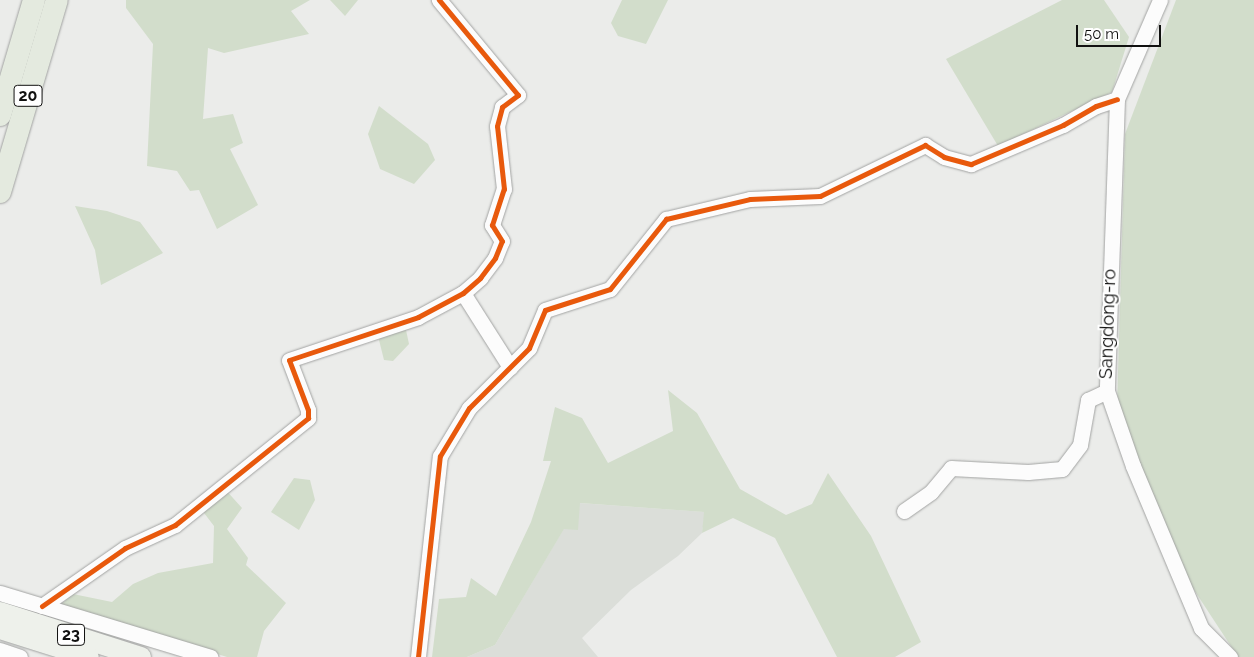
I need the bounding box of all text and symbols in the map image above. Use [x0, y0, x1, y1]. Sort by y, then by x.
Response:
scale bar [1079, 15, 1164, 47]
text: 50 m [1084, 25, 1119, 43]
road number: 20 [13, 82, 43, 110]
street label: Sangdong-ro [1095, 269, 1121, 379]
road number: 23 [56, 622, 86, 648]

